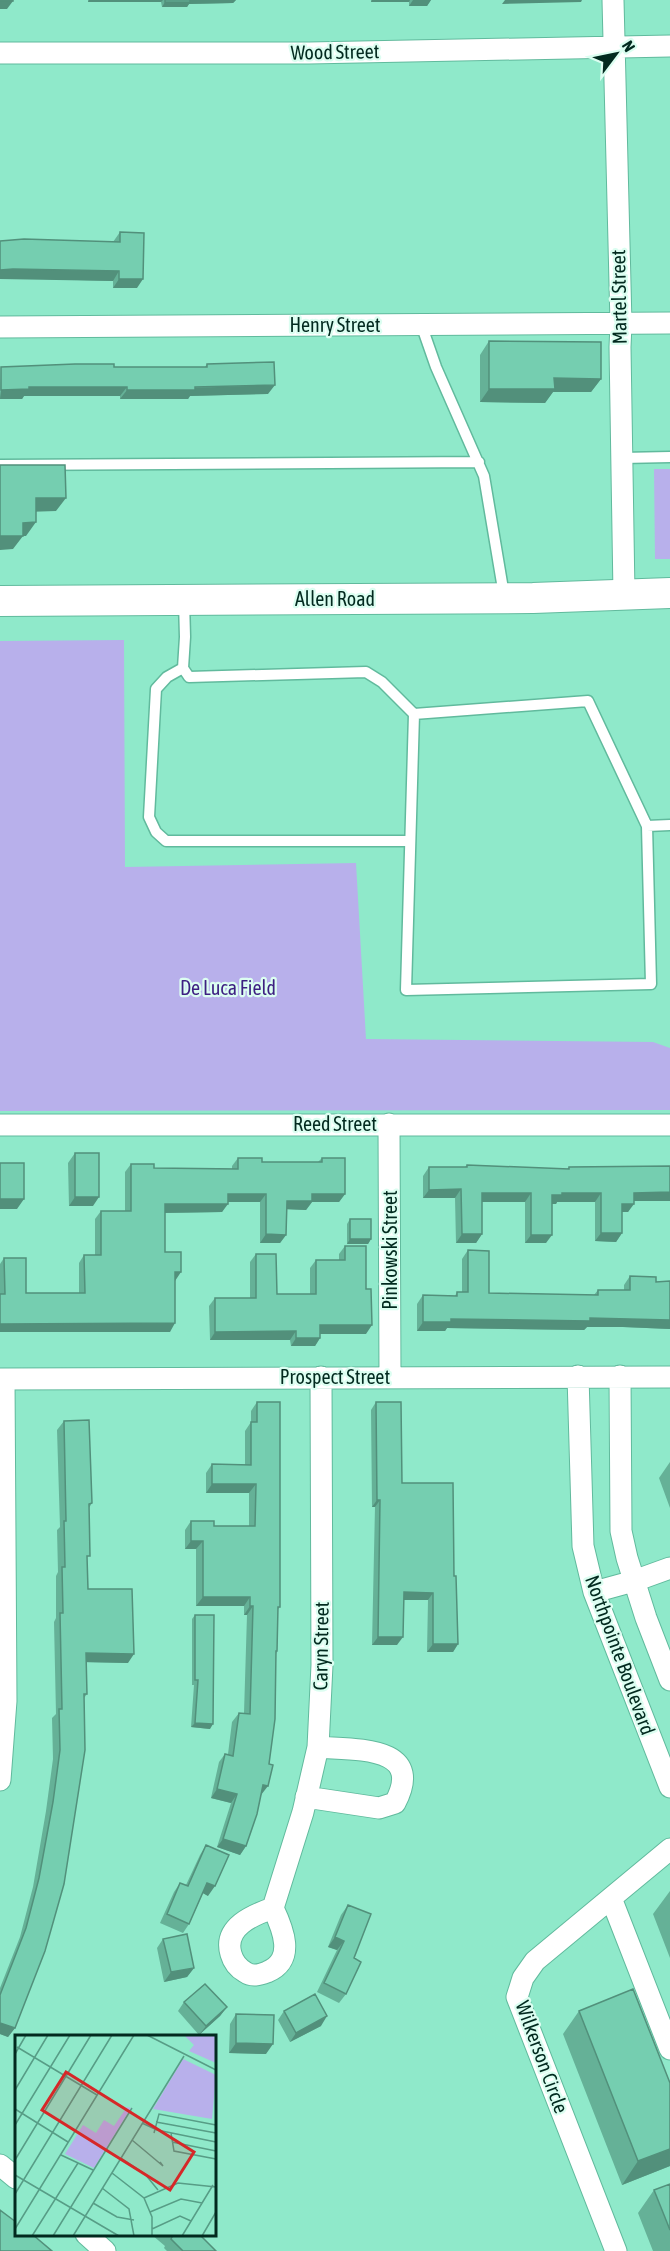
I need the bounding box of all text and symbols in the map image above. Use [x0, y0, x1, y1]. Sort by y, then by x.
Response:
north arrow [586, 24, 646, 84]
text: N [619, 37, 639, 55]
street label: Wood Street [290, 39, 380, 64]
street label: Martel Street [606, 249, 631, 345]
street label: Henry Street [289, 313, 381, 336]
street label: Allen Road [295, 587, 375, 610]
park label: De Luca Field [180, 976, 276, 999]
street label: Reed Street [293, 1112, 377, 1135]
street label: Pinkowski Street [378, 1190, 401, 1310]
street label: Prospect Street [280, 1365, 390, 1388]
street label: Northpointe Boulevard [581, 1572, 660, 1738]
street label: Caryn Street [308, 1601, 333, 1691]
street label: Wilkerson Circle [512, 1998, 573, 2116]
inset map [15, 2035, 216, 2236]

